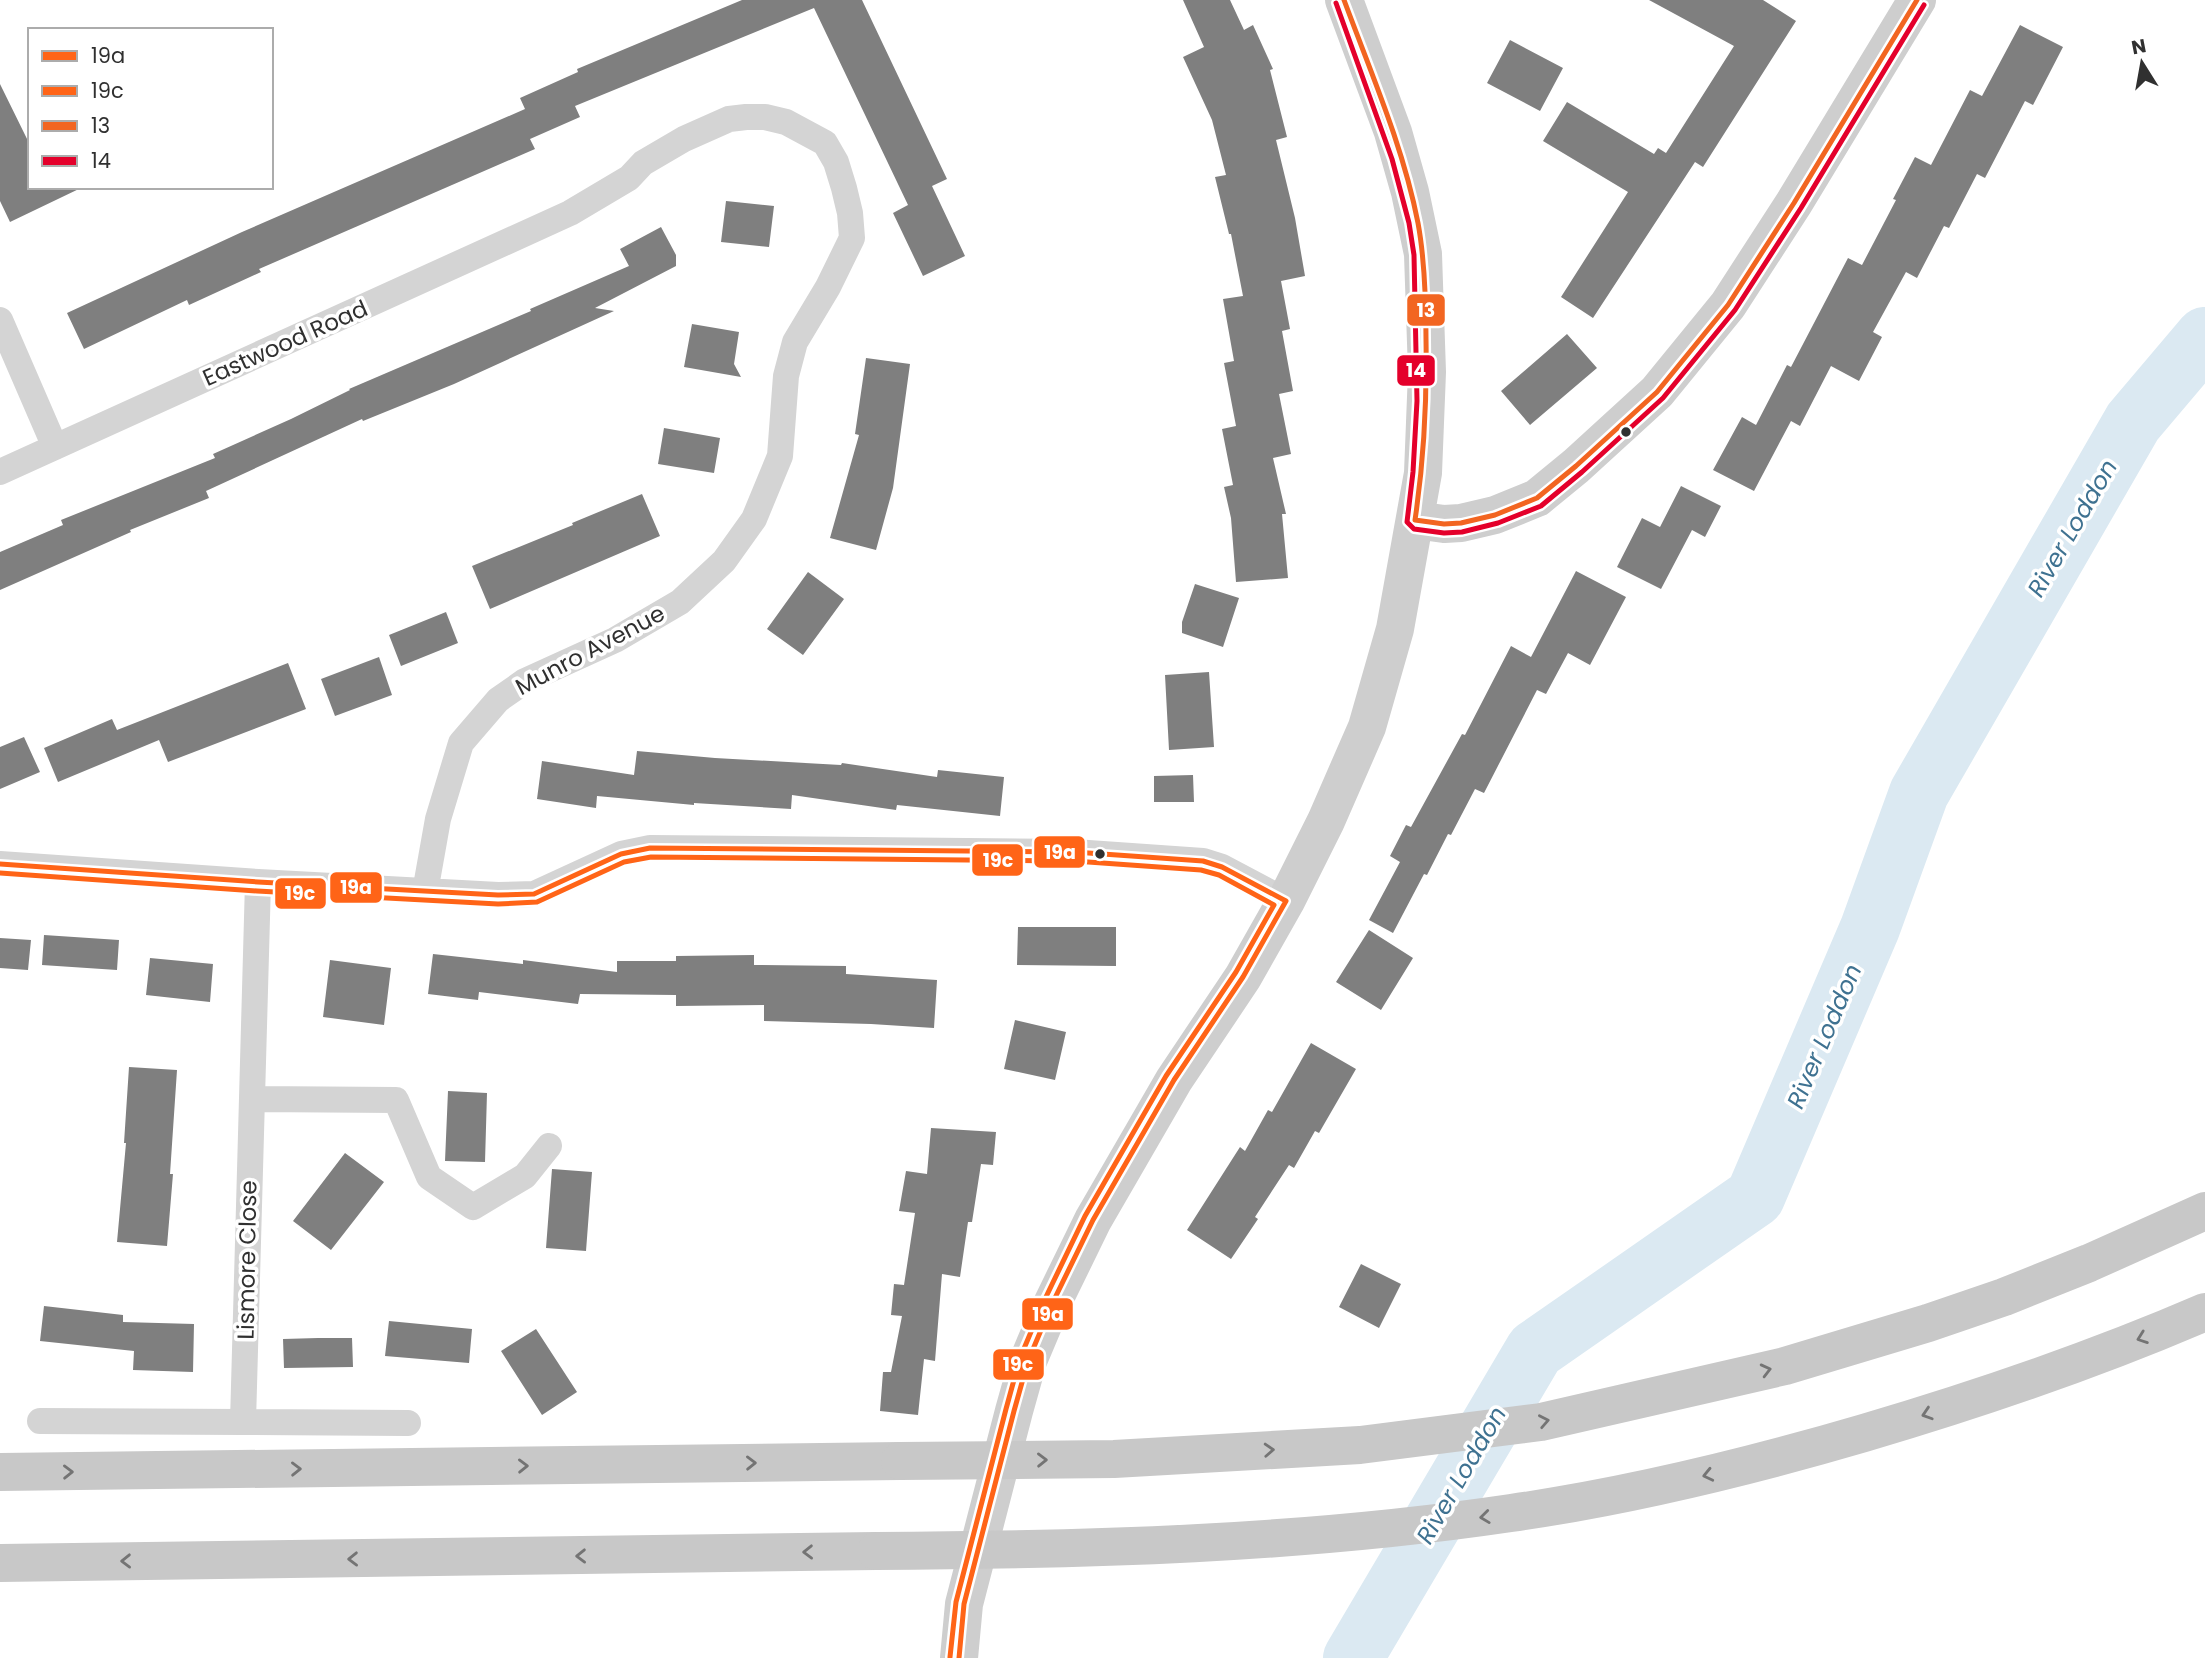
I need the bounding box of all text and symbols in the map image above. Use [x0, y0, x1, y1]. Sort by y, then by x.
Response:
legend [28, 28, 273, 189]
north arrow [2107, 28, 2177, 98]
text: N [2129, 32, 2148, 61]
text: 19a [91, 41, 125, 70]
text: 19c [91, 76, 124, 105]
text: 13 [91, 111, 110, 140]
text: 14 [91, 146, 111, 175]
street label: Eastwood Road [197, 292, 373, 394]
line badge: 13 [1406, 293, 1446, 327]
text: 13 [1417, 297, 1435, 324]
line badge: 14 [1396, 354, 1436, 387]
text: 14 [1406, 357, 1426, 384]
unlabelled marker [1619, 425, 1633, 439]
water label: River Loddon [2019, 453, 2125, 603]
street label: Munro Avenue [510, 597, 670, 703]
line badge: 19a [1033, 835, 1086, 869]
text: 19a [1044, 839, 1076, 866]
line badge: 19c [971, 843, 1024, 877]
text: 19c [983, 847, 1013, 874]
unlabelled marker [1093, 847, 1107, 861]
line badge: 19a [329, 871, 383, 904]
text: 19a [340, 874, 372, 901]
line badge: 19c [274, 877, 327, 910]
text: 19c [285, 880, 315, 907]
water label: River Loddon [1779, 959, 1869, 1113]
street label: Lismore Close [230, 1180, 264, 1340]
line badge: 19a [1021, 1297, 1074, 1331]
text: 19a [1032, 1301, 1064, 1328]
one-way arrow [2137, 1330, 2149, 1344]
line badge: 19c [992, 1348, 1045, 1381]
text: 19c [1003, 1351, 1033, 1378]
one-way arrow [1760, 1364, 1772, 1378]
water label: River Loddon [1408, 1400, 1514, 1550]
one-way arrow [1922, 1406, 1934, 1420]
one-way arrow [1538, 1414, 1550, 1429]
one-way arrow [1264, 1443, 1275, 1458]
one-way arrow [1037, 1452, 1048, 1468]
one-way arrow [746, 1455, 756, 1471]
one-way arrow [518, 1458, 529, 1474]
one-way arrow [291, 1461, 301, 1477]
one-way arrow [63, 1464, 74, 1479]
one-way arrow [1703, 1467, 1715, 1481]
one-way arrow [1479, 1509, 1491, 1524]
one-way arrow [802, 1544, 813, 1560]
one-way arrow [575, 1548, 586, 1563]
one-way arrow [347, 1551, 358, 1567]
one-way arrow [120, 1553, 131, 1569]

